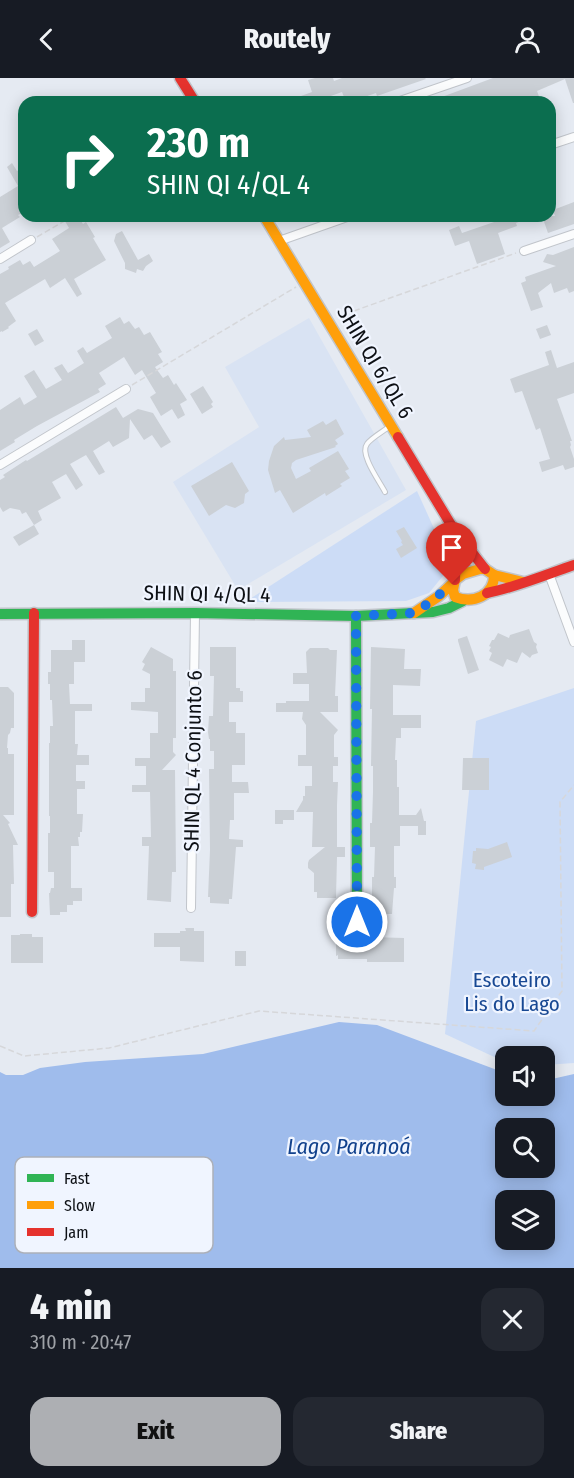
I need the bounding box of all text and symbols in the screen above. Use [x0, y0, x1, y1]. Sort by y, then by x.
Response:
icon: back [30, 23, 63, 56]
text: Routely [244, 23, 330, 55]
icon: person [511, 23, 544, 56]
text: 230 m [147, 118, 250, 168]
icon: right [48, 120, 126, 198]
text: SHIN QI 4/QL 4 [147, 169, 310, 201]
street label: SHIN QI 6/QL 6 [331, 301, 419, 423]
pin [426, 522, 477, 584]
icon: arrive [435, 531, 468, 564]
street label: SHIN QI 4/QL 4 [143, 580, 271, 608]
street label: SHIN QL 4 Conjunto 6 [178, 670, 208, 852]
position arrow [325, 890, 389, 954]
park label: Escoteiro Lis do Lago [464, 967, 560, 1017]
map controls [495, 1046, 555, 1250]
button: sound [495, 1046, 555, 1106]
button: search [495, 1118, 555, 1178]
water label: Lago Paranoá [287, 1133, 411, 1160]
legend [15, 1157, 213, 1253]
text: Fast [64, 1169, 91, 1188]
button: layers [495, 1190, 555, 1250]
text: Slow [64, 1196, 95, 1215]
text: Jam [64, 1223, 89, 1242]
text: 4 min [30, 1285, 112, 1329]
button: close [481, 1288, 544, 1351]
text: 310 m · 20:47 [30, 1330, 131, 1354]
button: Exit [30, 1397, 281, 1466]
button: Share [293, 1397, 544, 1466]

